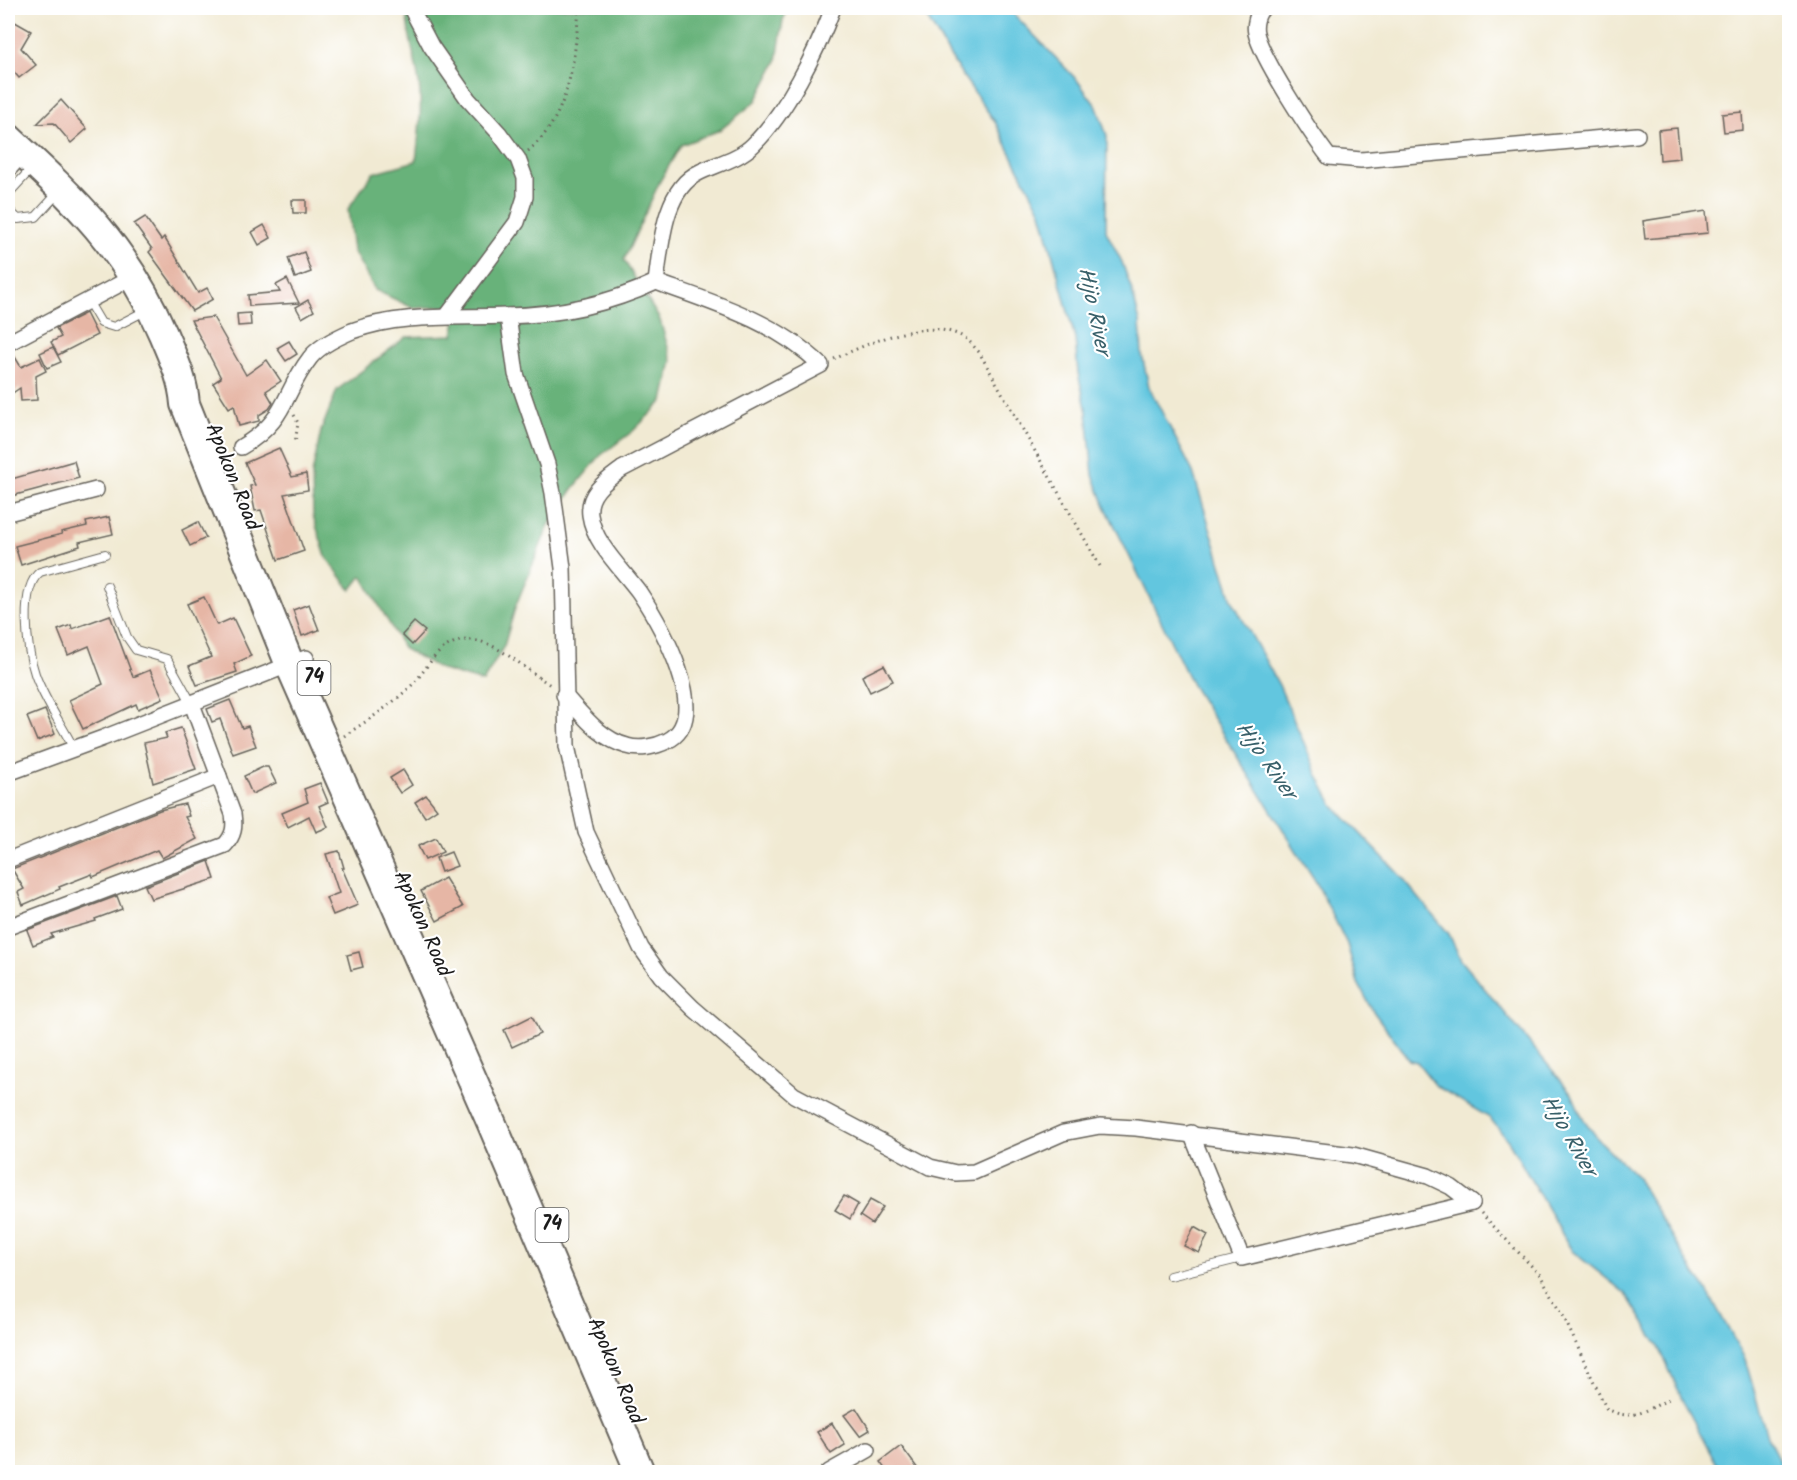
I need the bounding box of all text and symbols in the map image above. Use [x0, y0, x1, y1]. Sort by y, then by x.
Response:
water label: Hijo River [1067, 264, 1120, 363]
street label: Apokon Road [195, 418, 269, 536]
road number: 74 [298, 661, 330, 695]
water label: Hijo River [1225, 715, 1308, 811]
street label: Apokon Road [384, 865, 460, 983]
water label: Hijo River [1531, 1089, 1608, 1187]
road number: 74 [536, 1208, 568, 1242]
street label: Apokon Road [578, 1312, 653, 1430]

